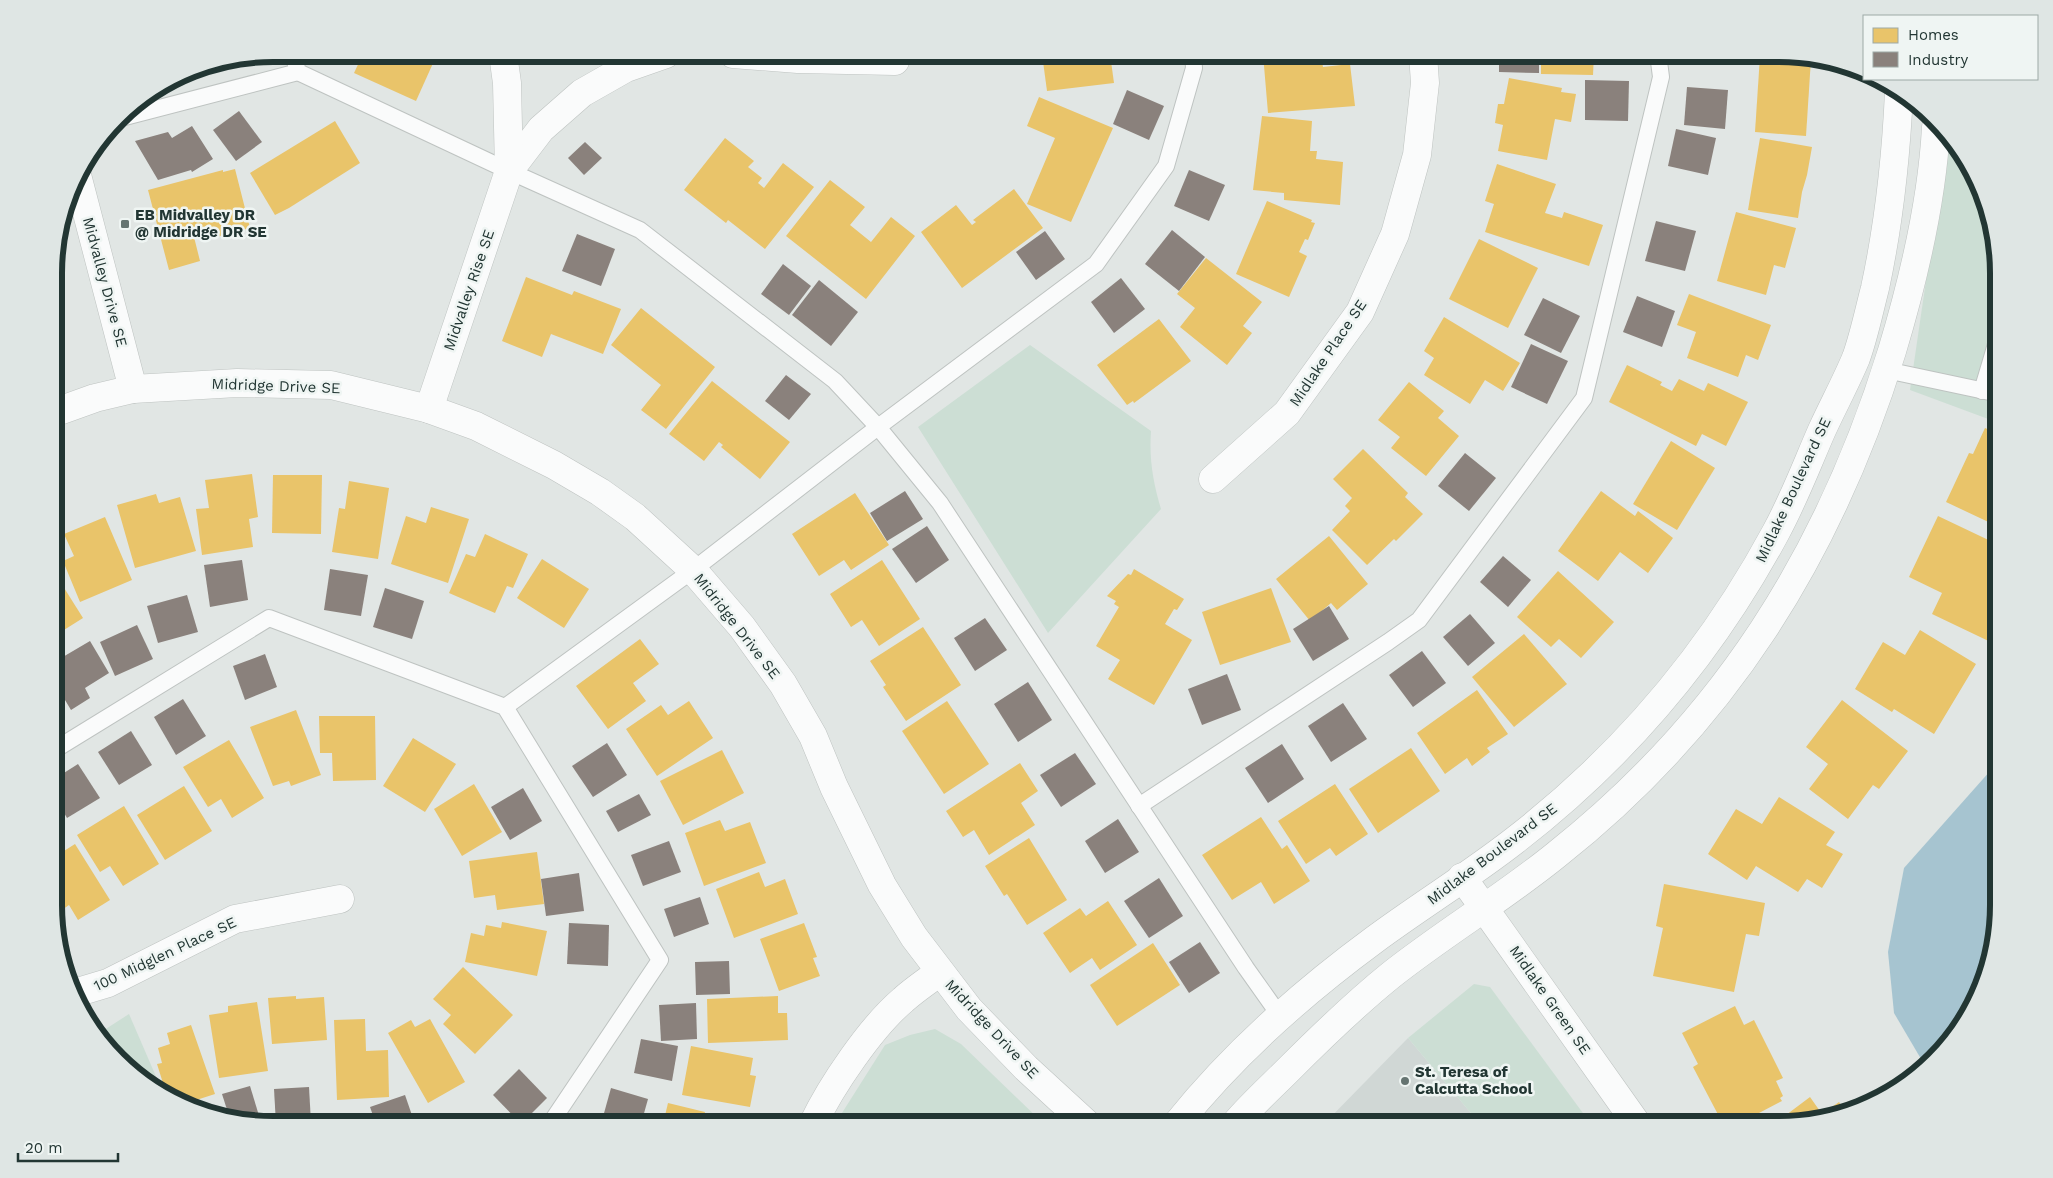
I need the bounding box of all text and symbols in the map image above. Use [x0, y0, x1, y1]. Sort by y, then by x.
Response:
legend [1863, 15, 2038, 80]
text: Homes [1908, 26, 1959, 44]
text: Industry [1908, 51, 1969, 69]
place label: EB Midvalley DR @ Midridge DR SE [135, 206, 267, 241]
street label: Midvalley Drive SE [79, 215, 131, 349]
marker: EB Midvalley DR @ Midridge DR SE [119, 218, 131, 230]
street label: Midvalley Rise SE [440, 227, 498, 353]
street label: Midlake Place SE [1286, 296, 1370, 410]
street label: Midridge Drive SE [211, 375, 341, 397]
street label: Midlake Boulevard SE [1751, 415, 1835, 565]
street label: Midridge Drive SE [690, 570, 784, 682]
street label: Midlake Boulevard SE [1423, 799, 1561, 909]
street label: 100 Midglen Place SE [91, 913, 239, 995]
street label: Midlake Green SE [1506, 942, 1594, 1058]
street label: Midridge Drive SE [941, 976, 1043, 1082]
place label: St. Teresa of Calcutta School [1415, 1063, 1533, 1098]
marker: St. Teresa of Calcutta School [1399, 1075, 1411, 1087]
scale bar [18, 1130, 118, 1162]
text: 20 m [25, 1139, 63, 1157]

